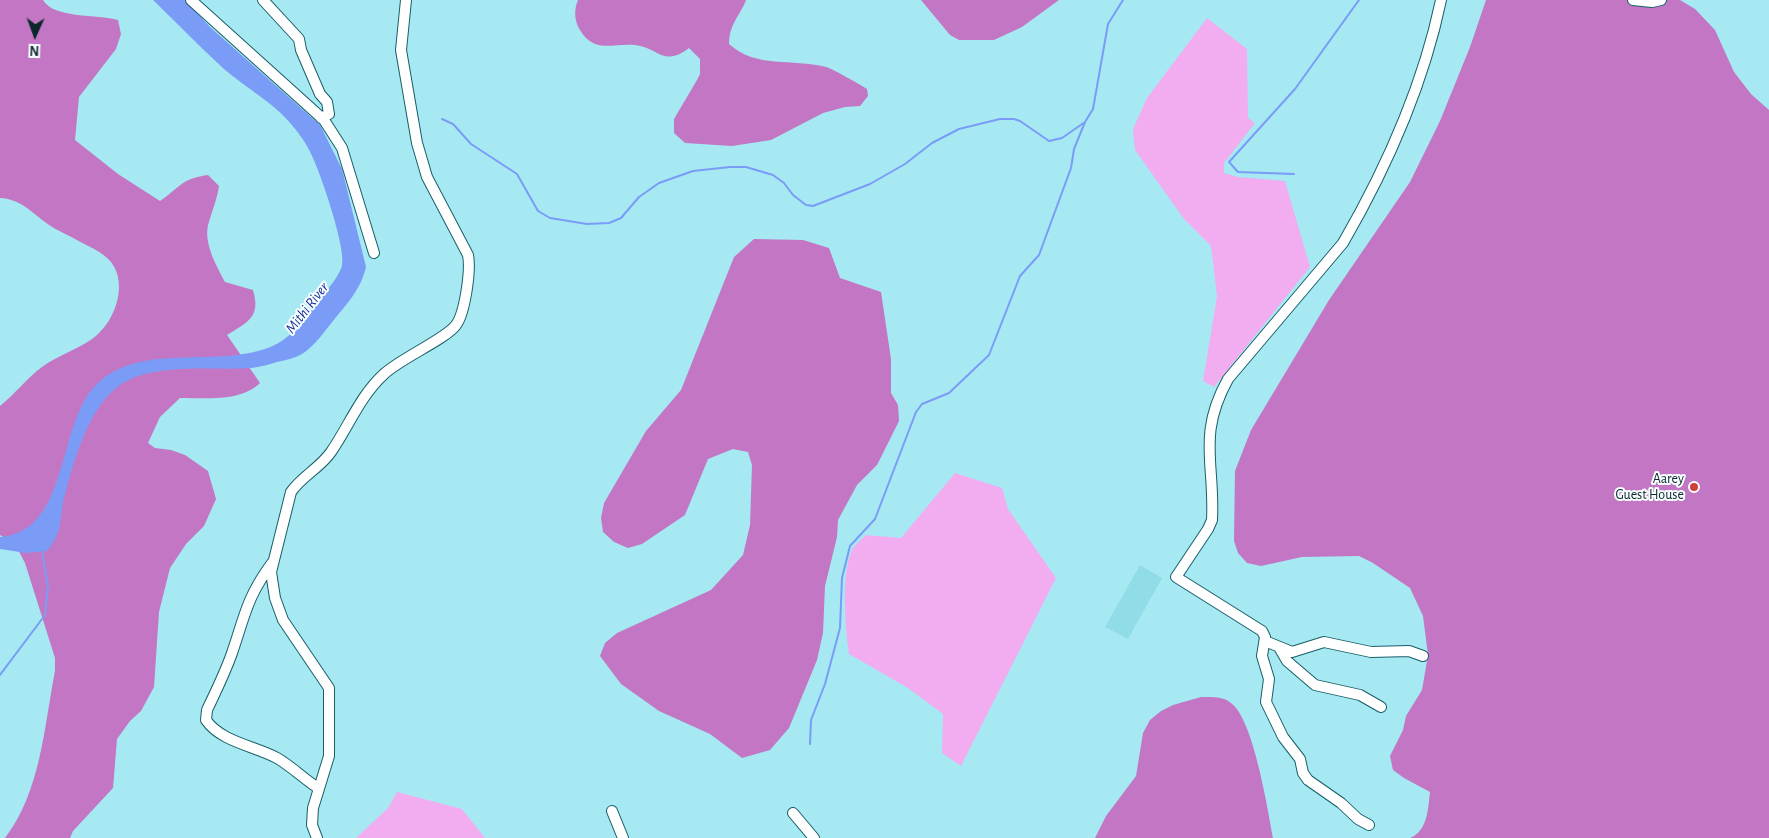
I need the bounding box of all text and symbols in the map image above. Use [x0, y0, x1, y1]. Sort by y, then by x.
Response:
north arrow [10, 10, 60, 60]
text: N [29, 43, 40, 57]
water label: Mithi River [282, 279, 332, 337]
place label: Aarey Guest House [1615, 471, 1684, 504]
marker: Aarey Guest House [1688, 481, 1700, 493]

